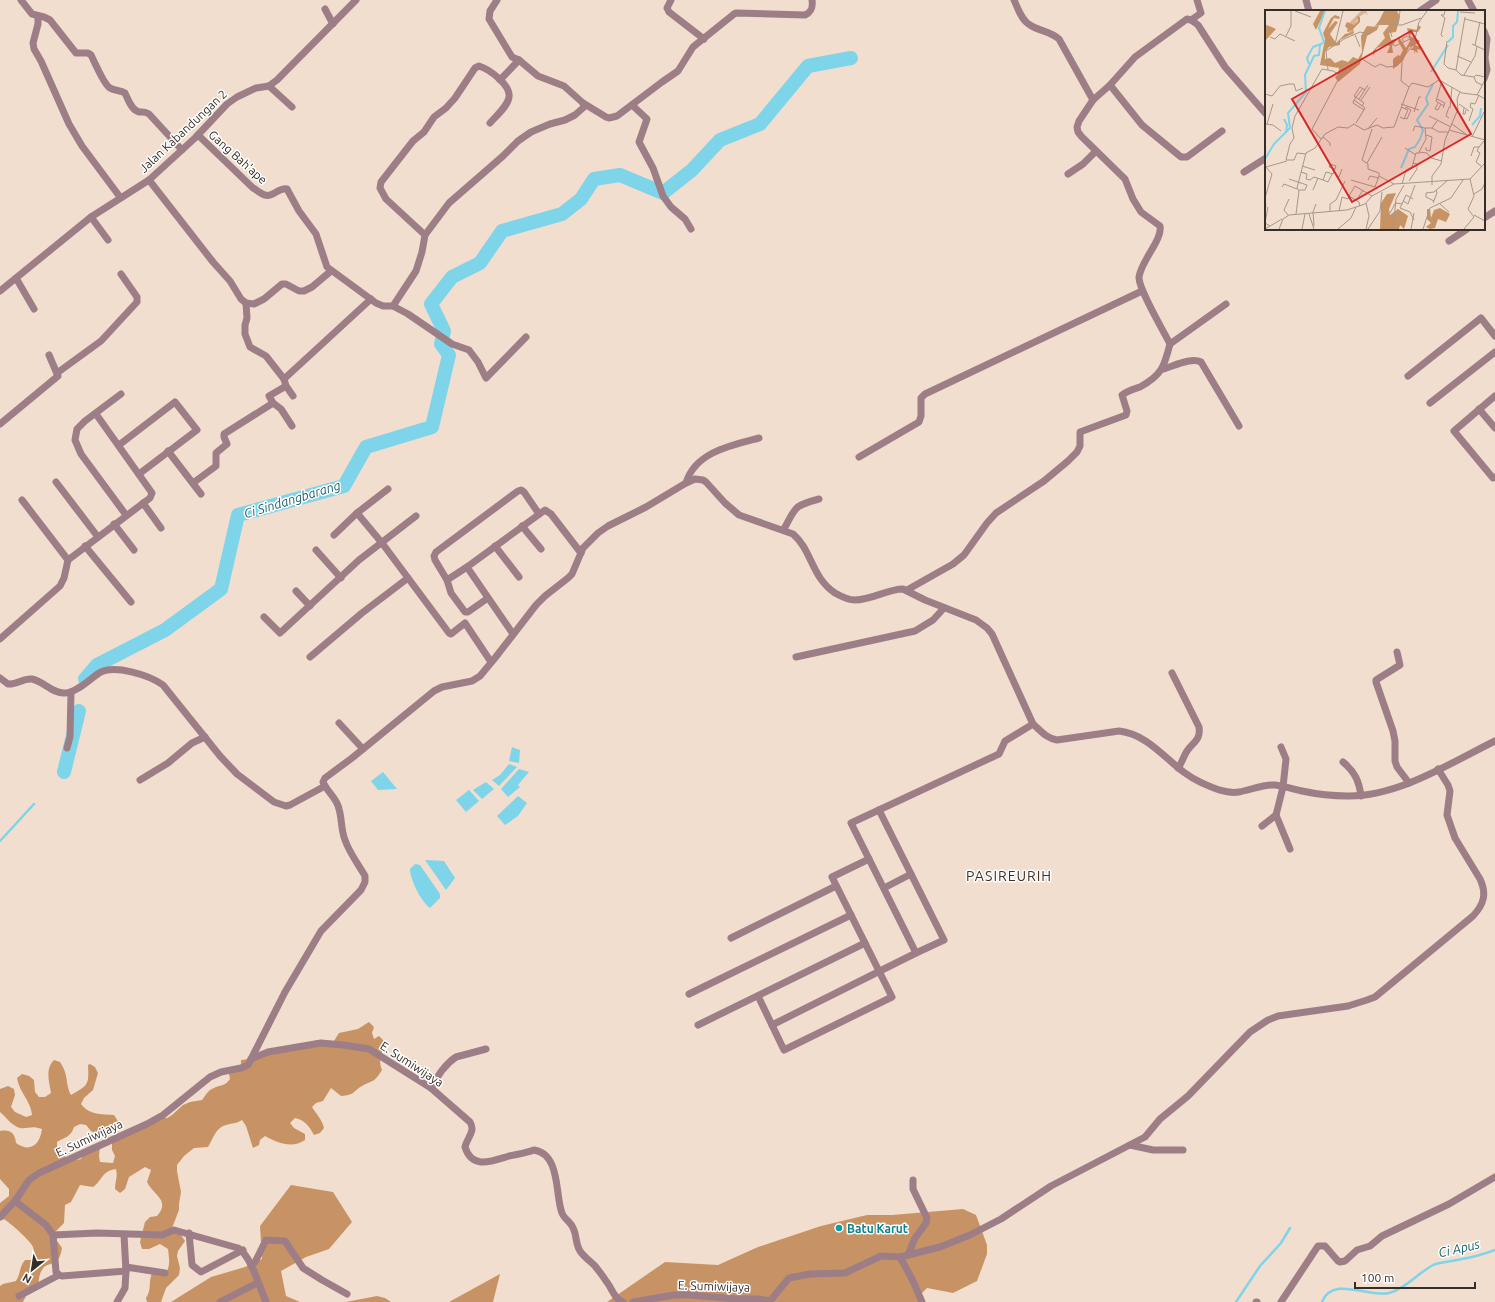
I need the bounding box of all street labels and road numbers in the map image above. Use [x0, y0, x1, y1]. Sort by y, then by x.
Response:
street label: Jalan Kabandungan 2 [137, 87, 229, 175]
street label: Gang Bah'ape [206, 128, 270, 186]
street label: E. Sumiwijaya [378, 1039, 446, 1089]
street label: E. Sumiwijaya [54, 1117, 124, 1159]
street label: E. Sumiwijaya [678, 1278, 750, 1294]

